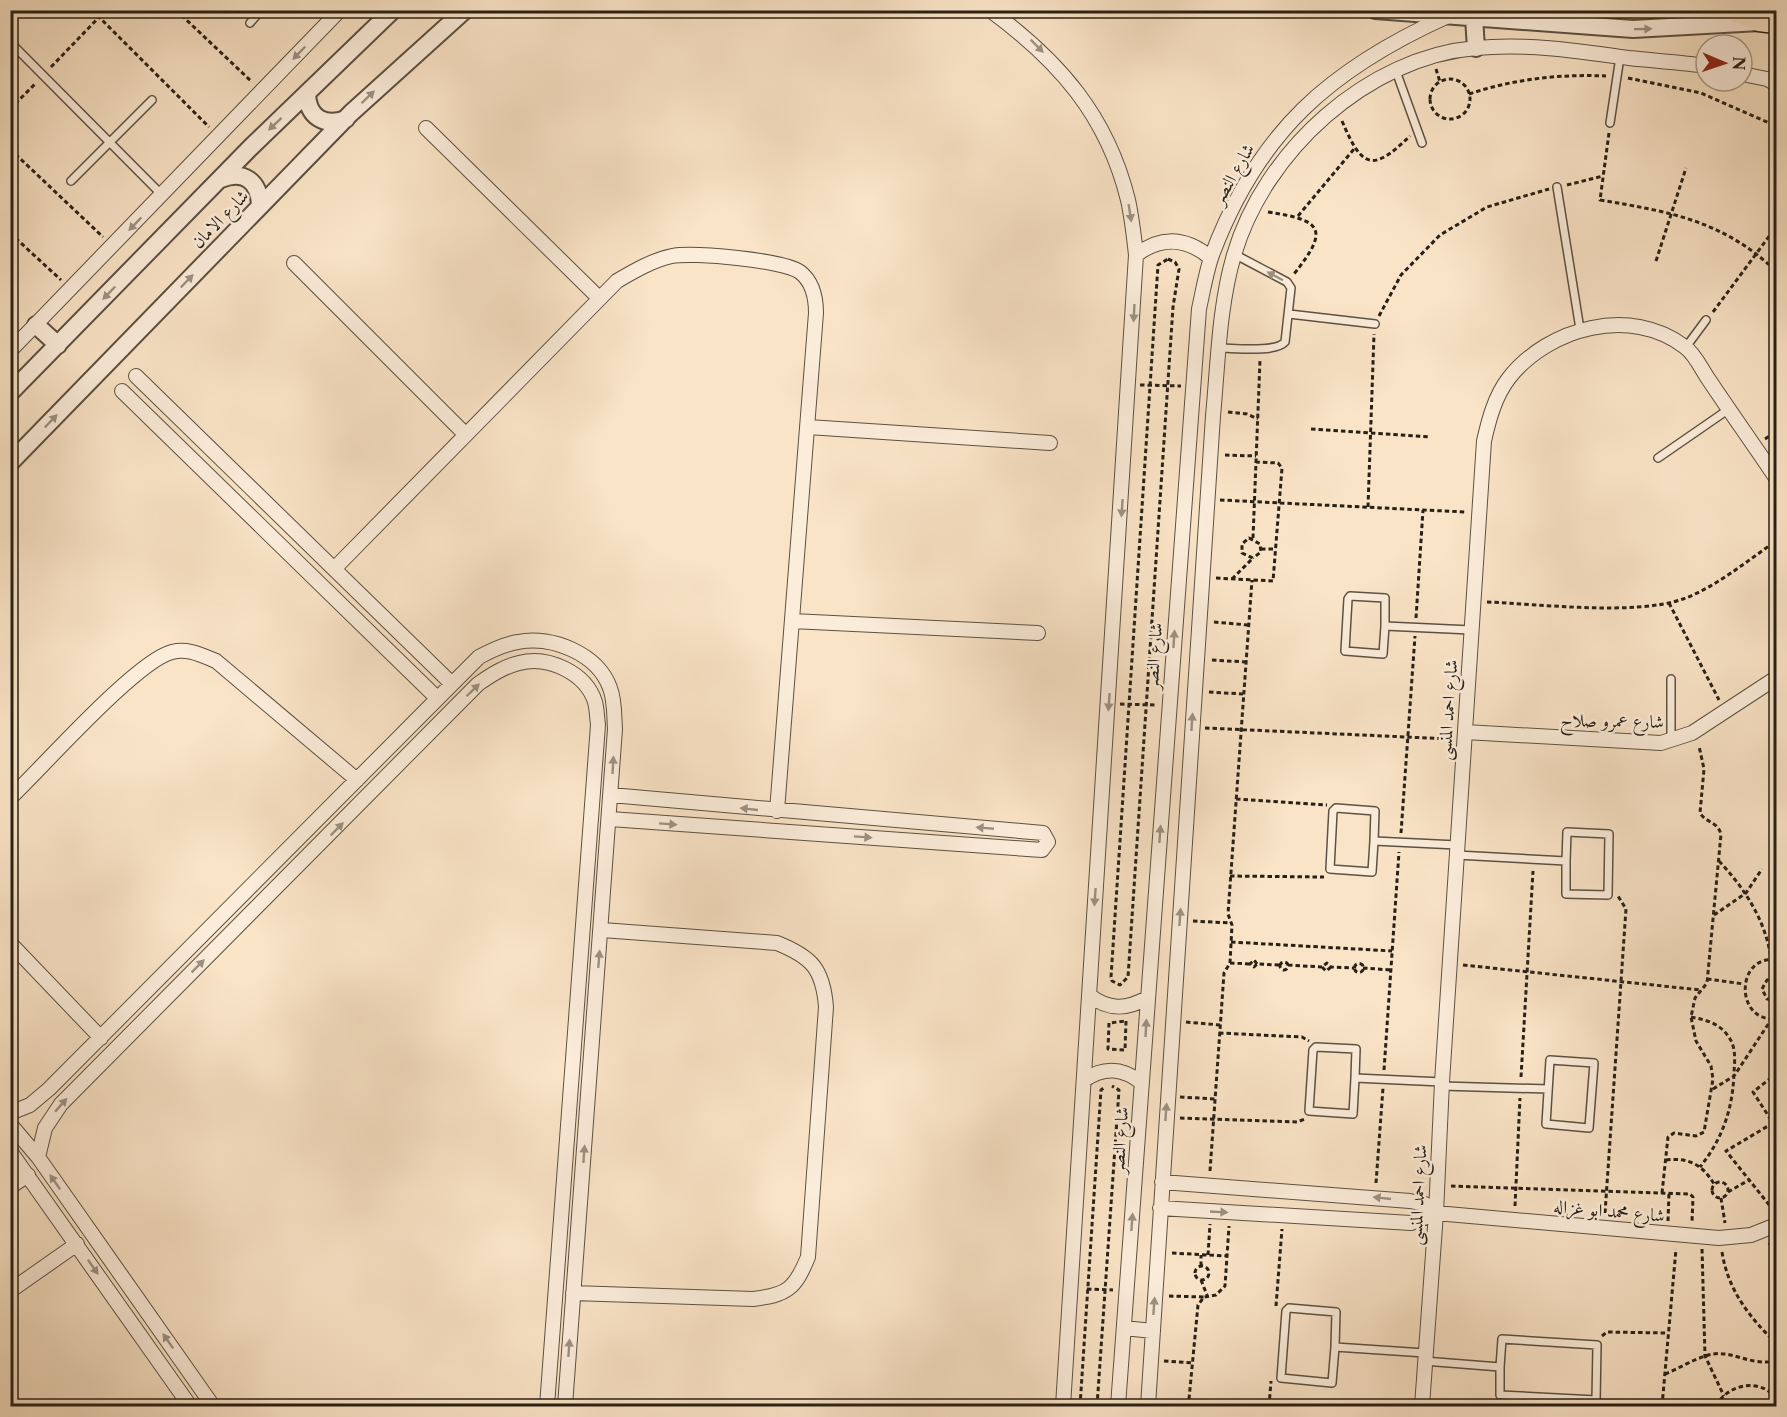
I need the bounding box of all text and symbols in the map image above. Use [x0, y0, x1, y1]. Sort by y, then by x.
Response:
one-way arrow [1634, 24, 1653, 34]
north arrow [1694, 33, 1754, 93]
one-way arrow [1029, 39, 1043, 53]
one-way arrow [293, 45, 307, 59]
text: N [1729, 56, 1749, 71]
one-way arrow [361, 90, 376, 104]
one-way arrow [268, 117, 283, 131]
street label: شارع النصر [1206, 140, 1263, 212]
street label: شارع الامان [187, 185, 256, 256]
one-way arrow [1126, 204, 1135, 223]
one-way arrow [129, 216, 143, 230]
one-way arrow [1267, 271, 1284, 281]
one-way arrow [180, 275, 194, 289]
one-way arrow [103, 285, 117, 299]
one-way arrow [1130, 304, 1139, 323]
one-way arrow [44, 414, 58, 428]
one-way arrow [1117, 498, 1126, 517]
street label: شارع النصر [1141, 622, 1171, 692]
one-way arrow [1169, 629, 1178, 648]
street label: شارع احمد المنسى [1434, 659, 1466, 761]
one-way arrow [466, 683, 480, 697]
one-way arrow [1104, 693, 1113, 712]
street label: شارع عمرو صلاح [1560, 709, 1664, 738]
one-way arrow [1187, 713, 1197, 732]
one-way arrow [608, 755, 618, 774]
one-way arrow [739, 804, 758, 814]
one-way arrow [659, 819, 678, 828]
one-way arrow [329, 822, 344, 836]
one-way arrow [976, 823, 995, 833]
one-way arrow [1155, 824, 1165, 843]
one-way arrow [853, 833, 872, 842]
one-way arrow [1090, 887, 1100, 906]
one-way arrow [1175, 908, 1184, 927]
one-way arrow [594, 950, 604, 969]
one-way arrow [191, 960, 205, 974]
one-way arrow [1141, 1018, 1150, 1037]
one-way arrow [54, 1098, 67, 1113]
one-way arrow [1162, 1102, 1171, 1121]
street label: شارع النصر [1107, 1106, 1137, 1176]
one-way arrow [579, 1144, 588, 1163]
street label: شارع احمد المنسى [1404, 1144, 1436, 1246]
one-way arrow [50, 1174, 62, 1189]
one-way arrow [1372, 1193, 1391, 1203]
street label: شارع محمد ابو غزاله [1552, 1195, 1666, 1231]
one-way arrow [1209, 1207, 1228, 1217]
one-way arrow [1127, 1213, 1137, 1232]
one-way arrow [87, 1259, 99, 1275]
one-way arrow [1150, 1297, 1159, 1316]
one-way arrow [162, 1333, 174, 1349]
one-way arrow [565, 1339, 574, 1358]

